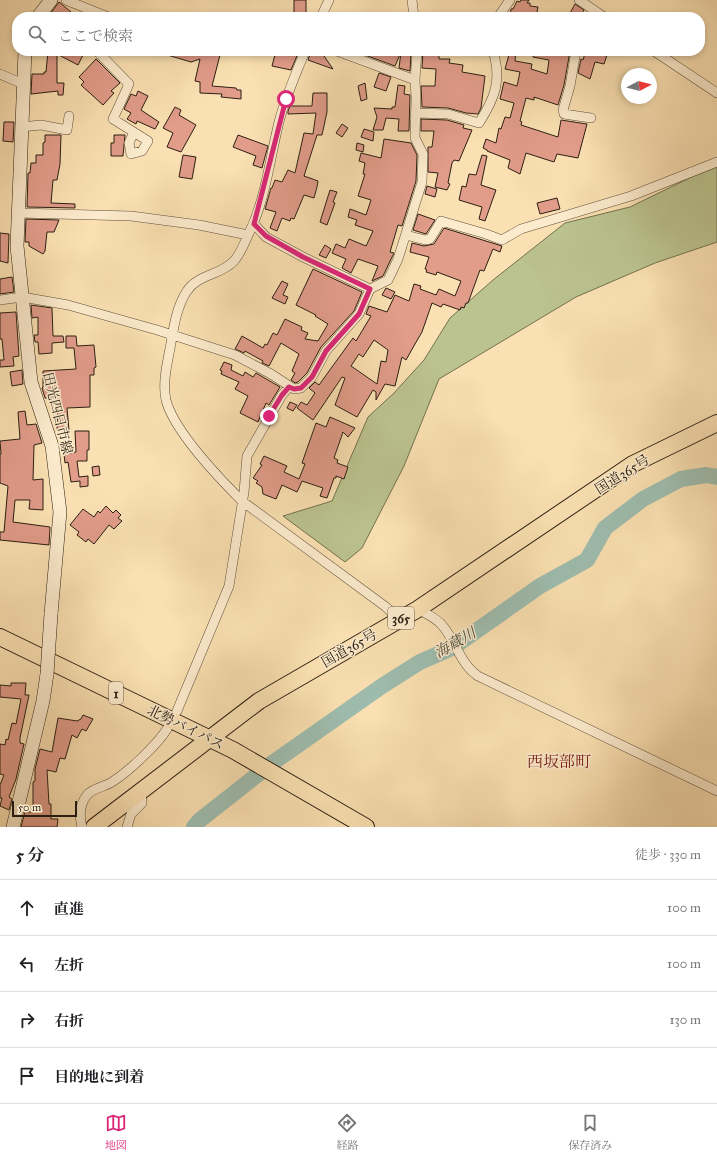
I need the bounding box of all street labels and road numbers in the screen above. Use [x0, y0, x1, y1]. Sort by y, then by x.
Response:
street label: 田光四日市線 [39, 370, 76, 456]
street label: 国道365号 [592, 451, 653, 498]
road number: 365 [388, 607, 414, 629]
street label: 国道365号 [318, 626, 380, 671]
road number: 1 [109, 682, 123, 704]
street label: 北勢バイパス [144, 701, 227, 753]

